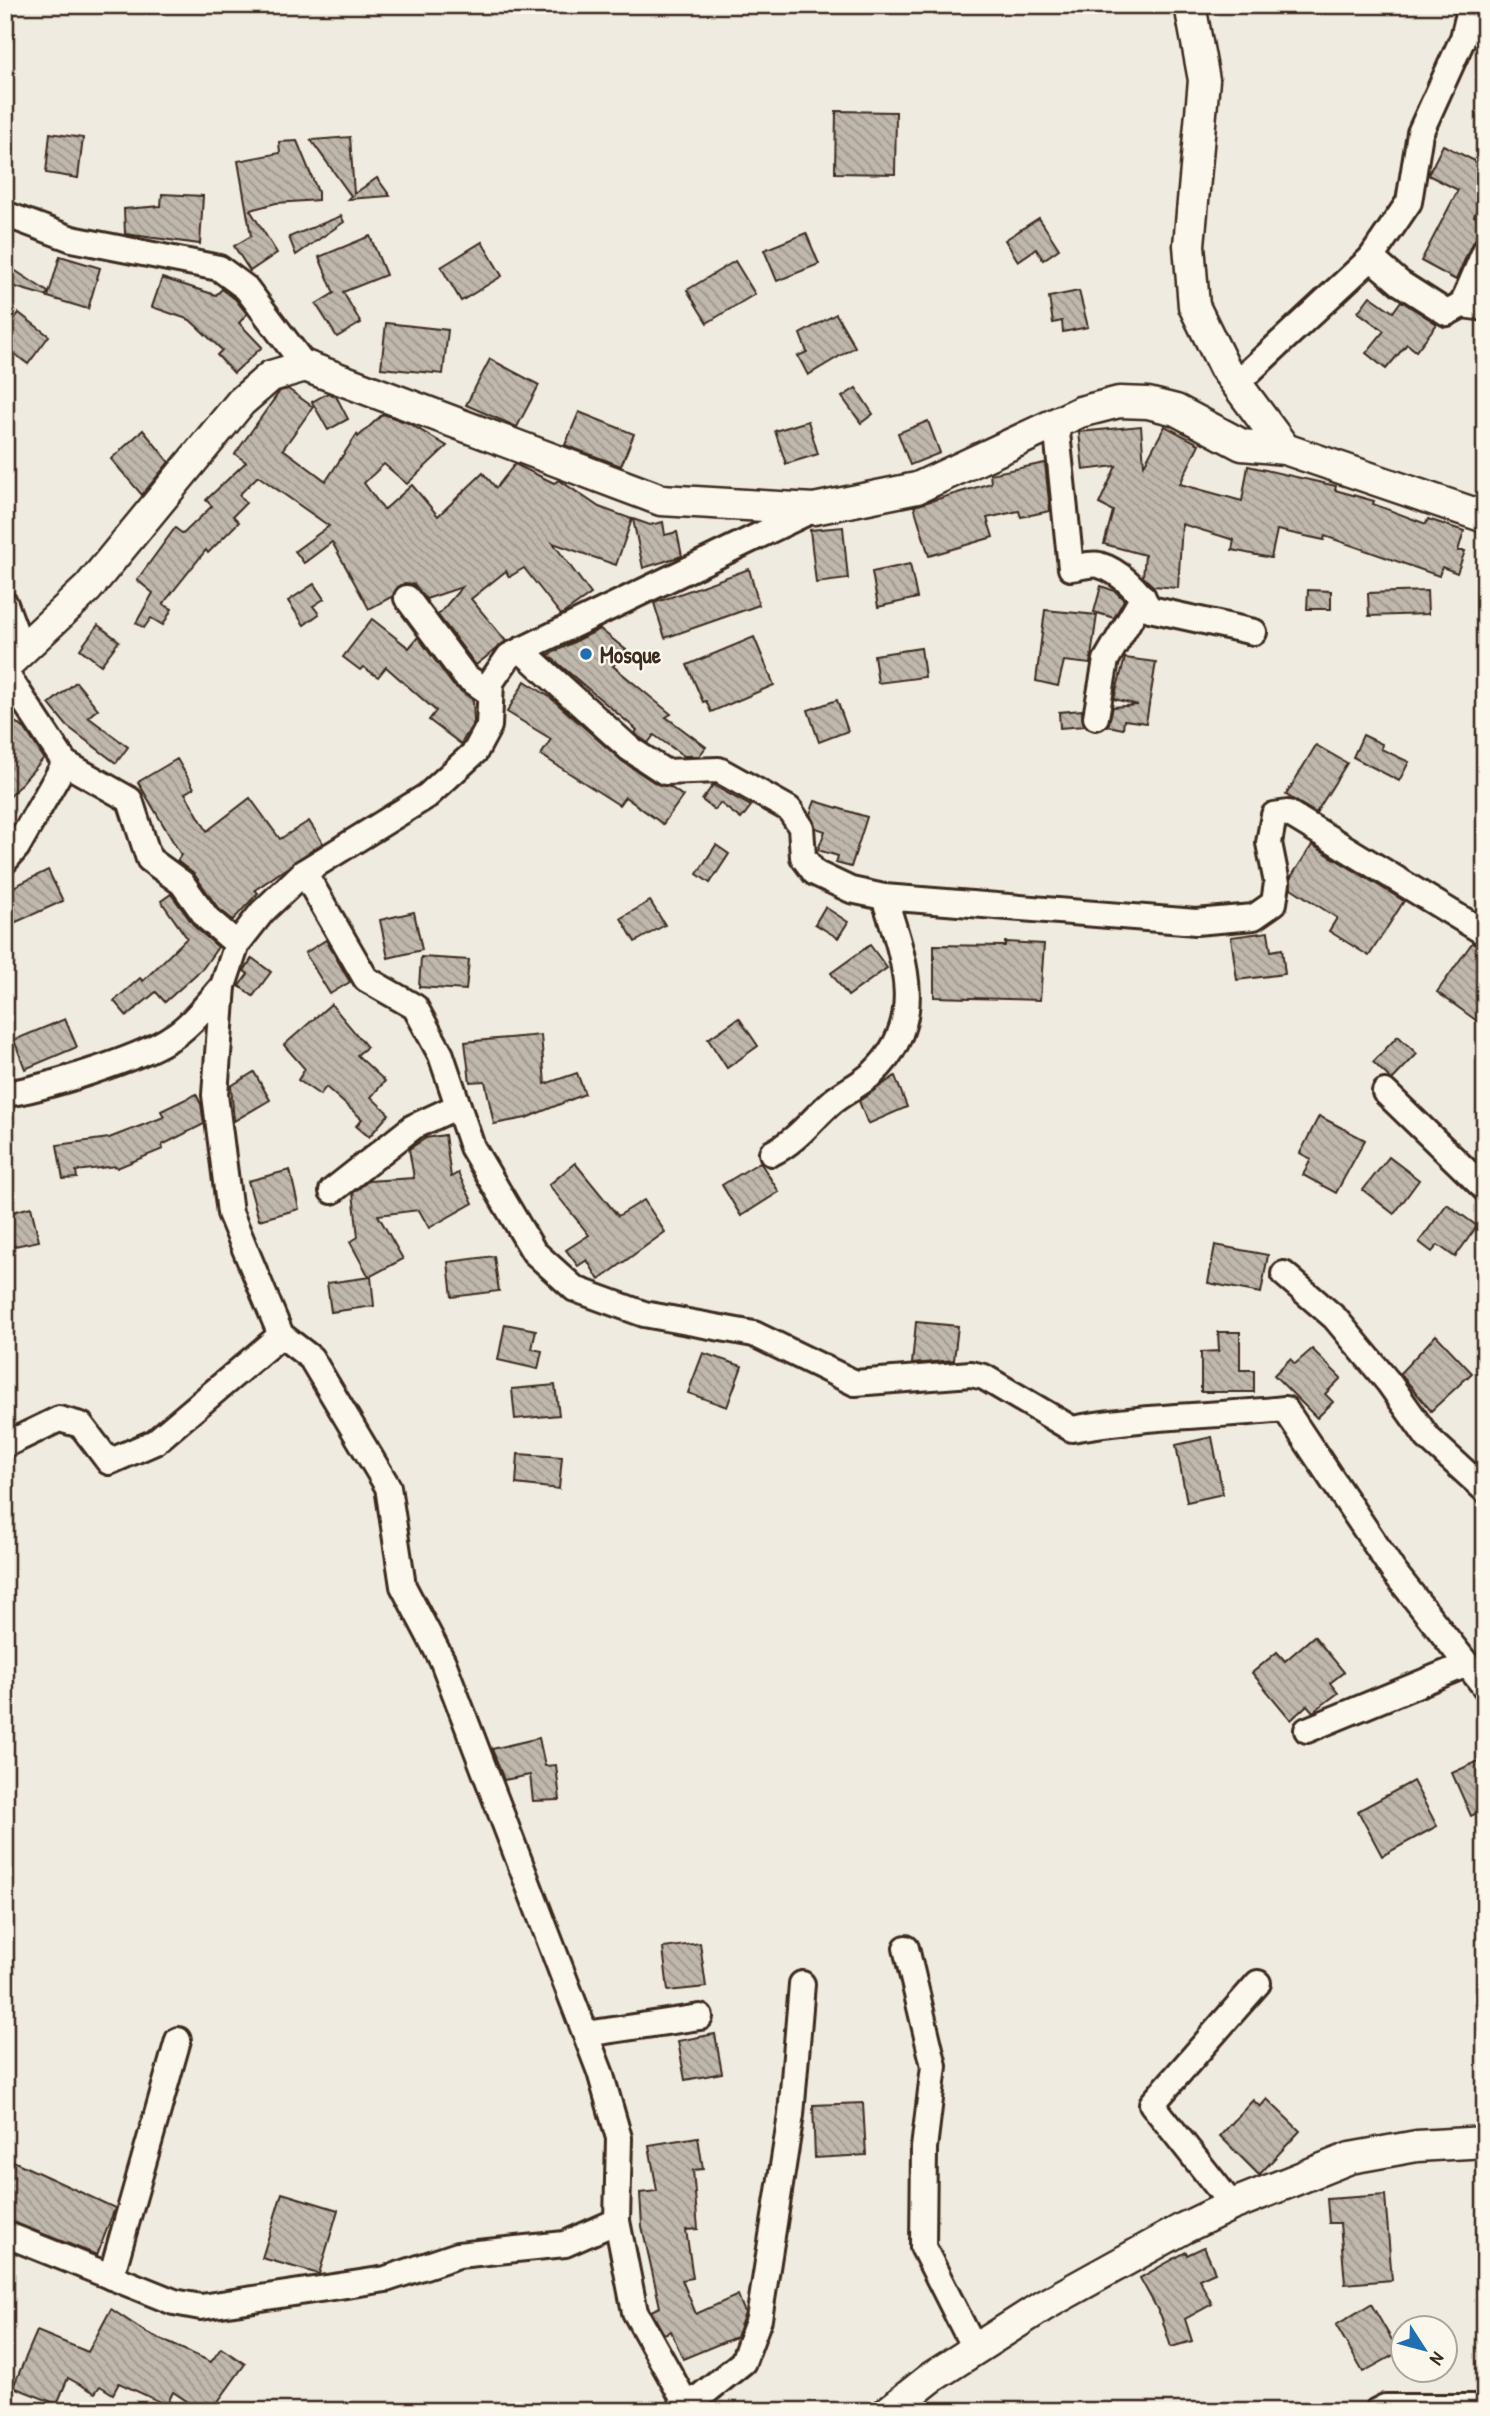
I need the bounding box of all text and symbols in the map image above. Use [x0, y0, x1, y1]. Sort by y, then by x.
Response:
place label: Mosque [600, 639, 662, 671]
marker: Mosque [578, 646, 594, 662]
north arrow [1388, 2314, 1458, 2384]
text: N [1424, 2347, 1451, 2371]

